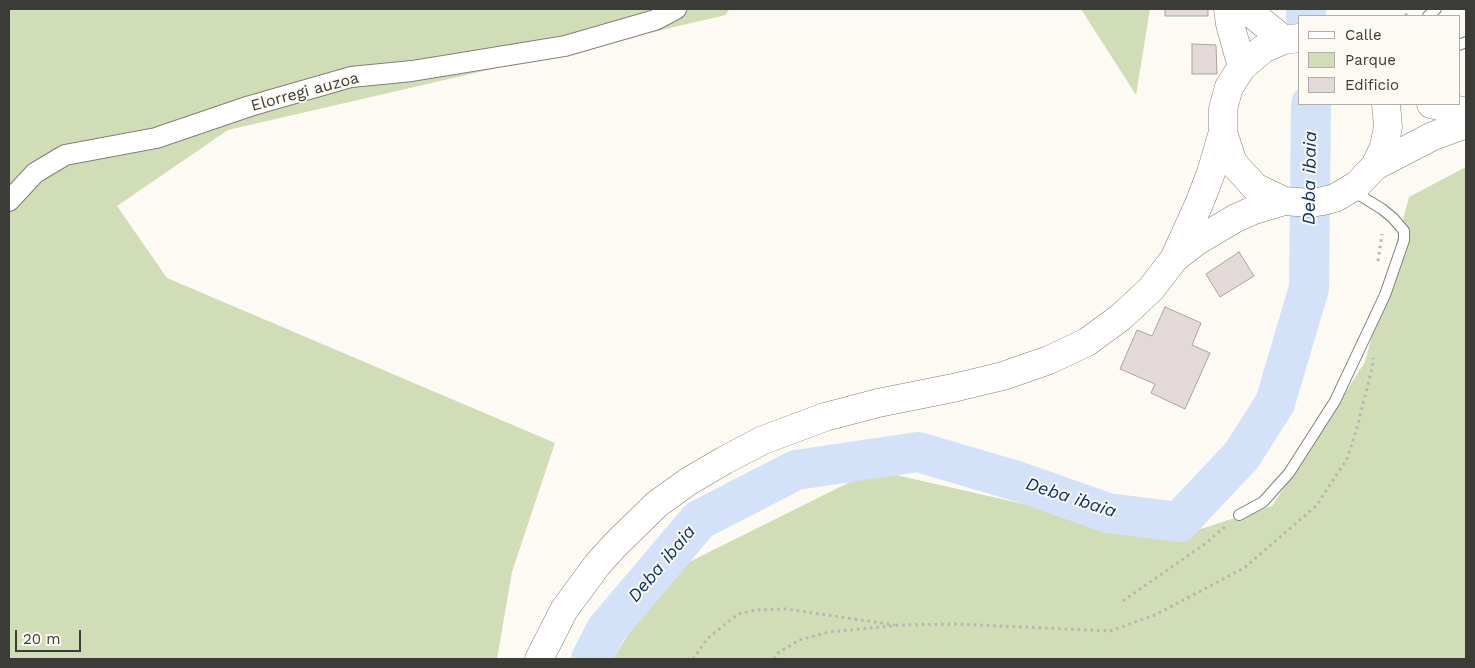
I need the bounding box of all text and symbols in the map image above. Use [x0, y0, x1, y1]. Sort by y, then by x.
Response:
legend [1298, 15, 1460, 105]
text: Calle [1345, 26, 1382, 44]
text: Parque [1345, 51, 1396, 69]
street label: Elorregi auzoa [249, 68, 361, 116]
text: Edificio [1345, 76, 1399, 94]
water label: Deba ibaia [1298, 131, 1322, 225]
water label: Deba ibaia [1023, 473, 1119, 523]
water label: Deba ibaia [624, 521, 700, 607]
scale bar [18, 620, 84, 652]
text: 20 m [23, 630, 61, 648]

